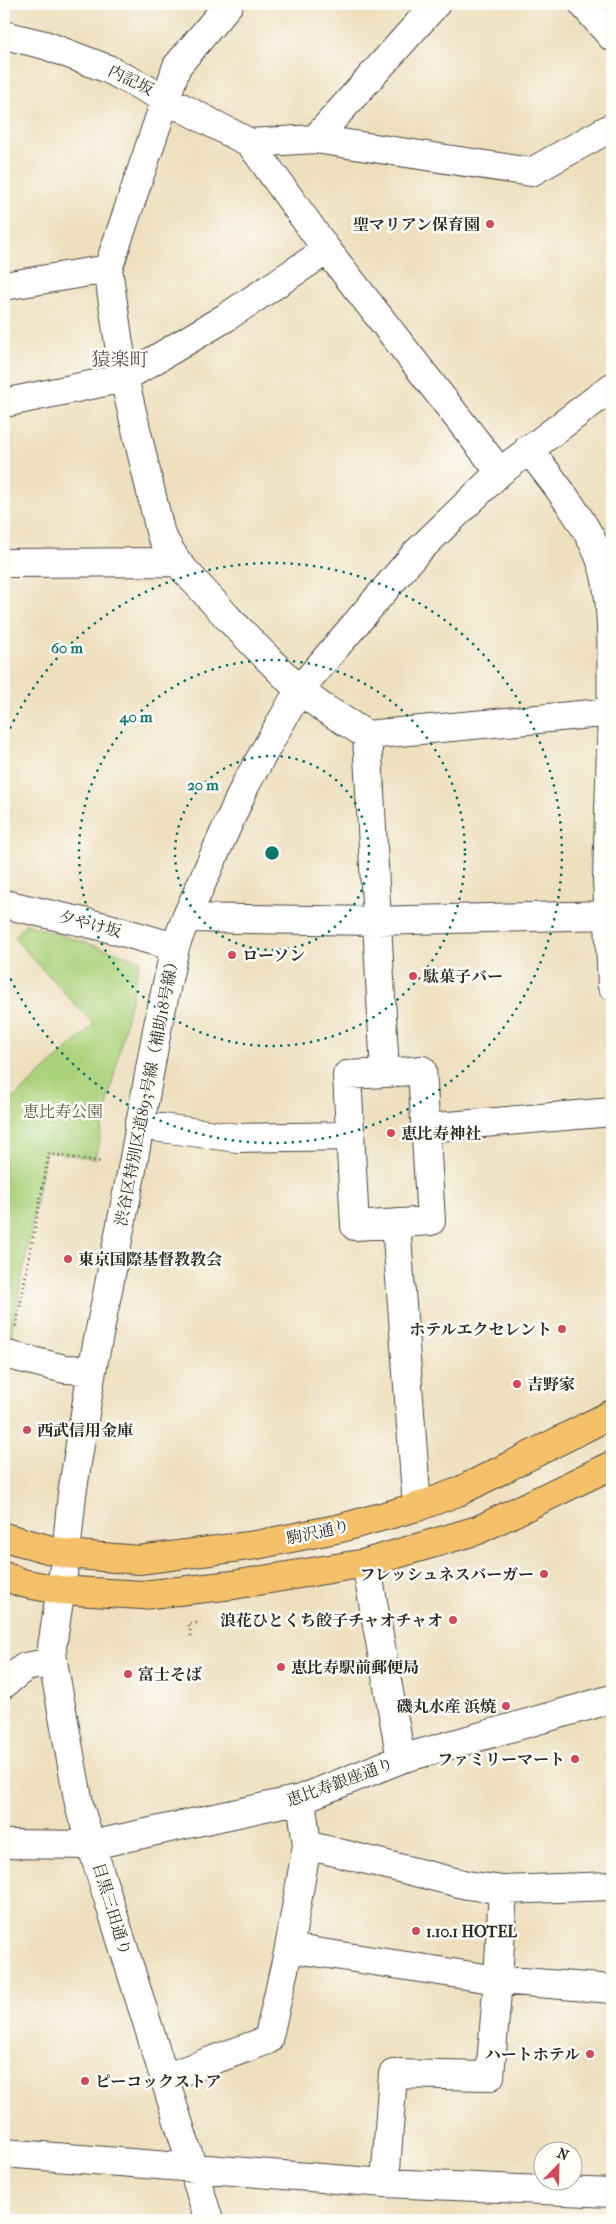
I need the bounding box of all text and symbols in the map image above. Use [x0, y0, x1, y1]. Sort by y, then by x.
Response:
street label: 内記坂 [105, 61, 157, 99]
place label: 聖マリアン保育園 [353, 215, 480, 234]
marker: 聖マリアン保育園 [484, 218, 496, 230]
district label: 猿楽町 [91, 349, 149, 371]
text: 60 m [51, 639, 84, 657]
text: 40 m [119, 708, 153, 726]
text: 20 m [187, 776, 219, 794]
centre of rings [263, 844, 281, 862]
street label: 夕やけ坂 [57, 907, 123, 941]
place label: ローソン [242, 946, 305, 965]
marker: ローソン [226, 949, 238, 961]
street label: 渋谷区特別区道893号線（補助18号線） [111, 952, 183, 1228]
place label: 駄菓子バー [423, 967, 503, 986]
marker: 駄菓子バー [407, 970, 419, 982]
park label: 恵比寿公園 [23, 1102, 103, 1121]
place label: 恵比寿神社 [401, 1124, 481, 1143]
marker: 恵比寿神社 [385, 1127, 397, 1139]
place label: 東京国際基督教教会 [78, 1250, 222, 1269]
marker: 東京国際基督教教会 [62, 1253, 74, 1265]
place label: ホテルエクセレント [409, 1320, 552, 1339]
marker: ホテルエクセレント [556, 1323, 568, 1335]
place label: 吉野家 [527, 1375, 575, 1394]
marker: 吉野家 [511, 1378, 523, 1390]
place label: 西武信用金庫 [37, 1421, 133, 1440]
marker: 西武信用金庫 [21, 1424, 33, 1436]
street label: 駒沢通り [285, 1516, 351, 1548]
place label: フレッシュネスバーガー [359, 1565, 534, 1584]
marker: フレッシュネスバーガー [538, 1568, 550, 1580]
place label: 浪花ひとくち餃子チャオチャオ [220, 1611, 443, 1630]
marker: 浪花ひとくち餃子チャオチャオ [447, 1614, 459, 1626]
place label: 恵比寿駅前郵便局 [291, 1658, 419, 1677]
marker: 恵比寿駅前郵便局 [275, 1661, 287, 1673]
place label: 富士そば [138, 1665, 202, 1684]
marker: 富士そば [122, 1668, 134, 1680]
place label: 磯丸水産 浜焼 [397, 1697, 496, 1716]
marker: 磯丸水産 浜焼 [500, 1700, 512, 1712]
place label: ファミリーマート [437, 1750, 565, 1769]
marker: ファミリーマート [569, 1753, 581, 1765]
street label: 恵比寿銀座通り [284, 1754, 396, 1810]
street label: 目黒三田通り [89, 1860, 135, 1958]
place label: 1.10.1 HOTEL [426, 1922, 517, 1941]
marker: 1.10.1 HOTEL [410, 1925, 422, 1937]
place label: ハートホテル [485, 2045, 580, 2064]
marker: ハートホテル [584, 2048, 596, 2060]
place label: ピーコックストア [95, 2072, 221, 2091]
marker: ピーコックストア [79, 2075, 91, 2087]
north arrow [534, 2142, 584, 2192]
text: N [555, 2145, 571, 2165]

